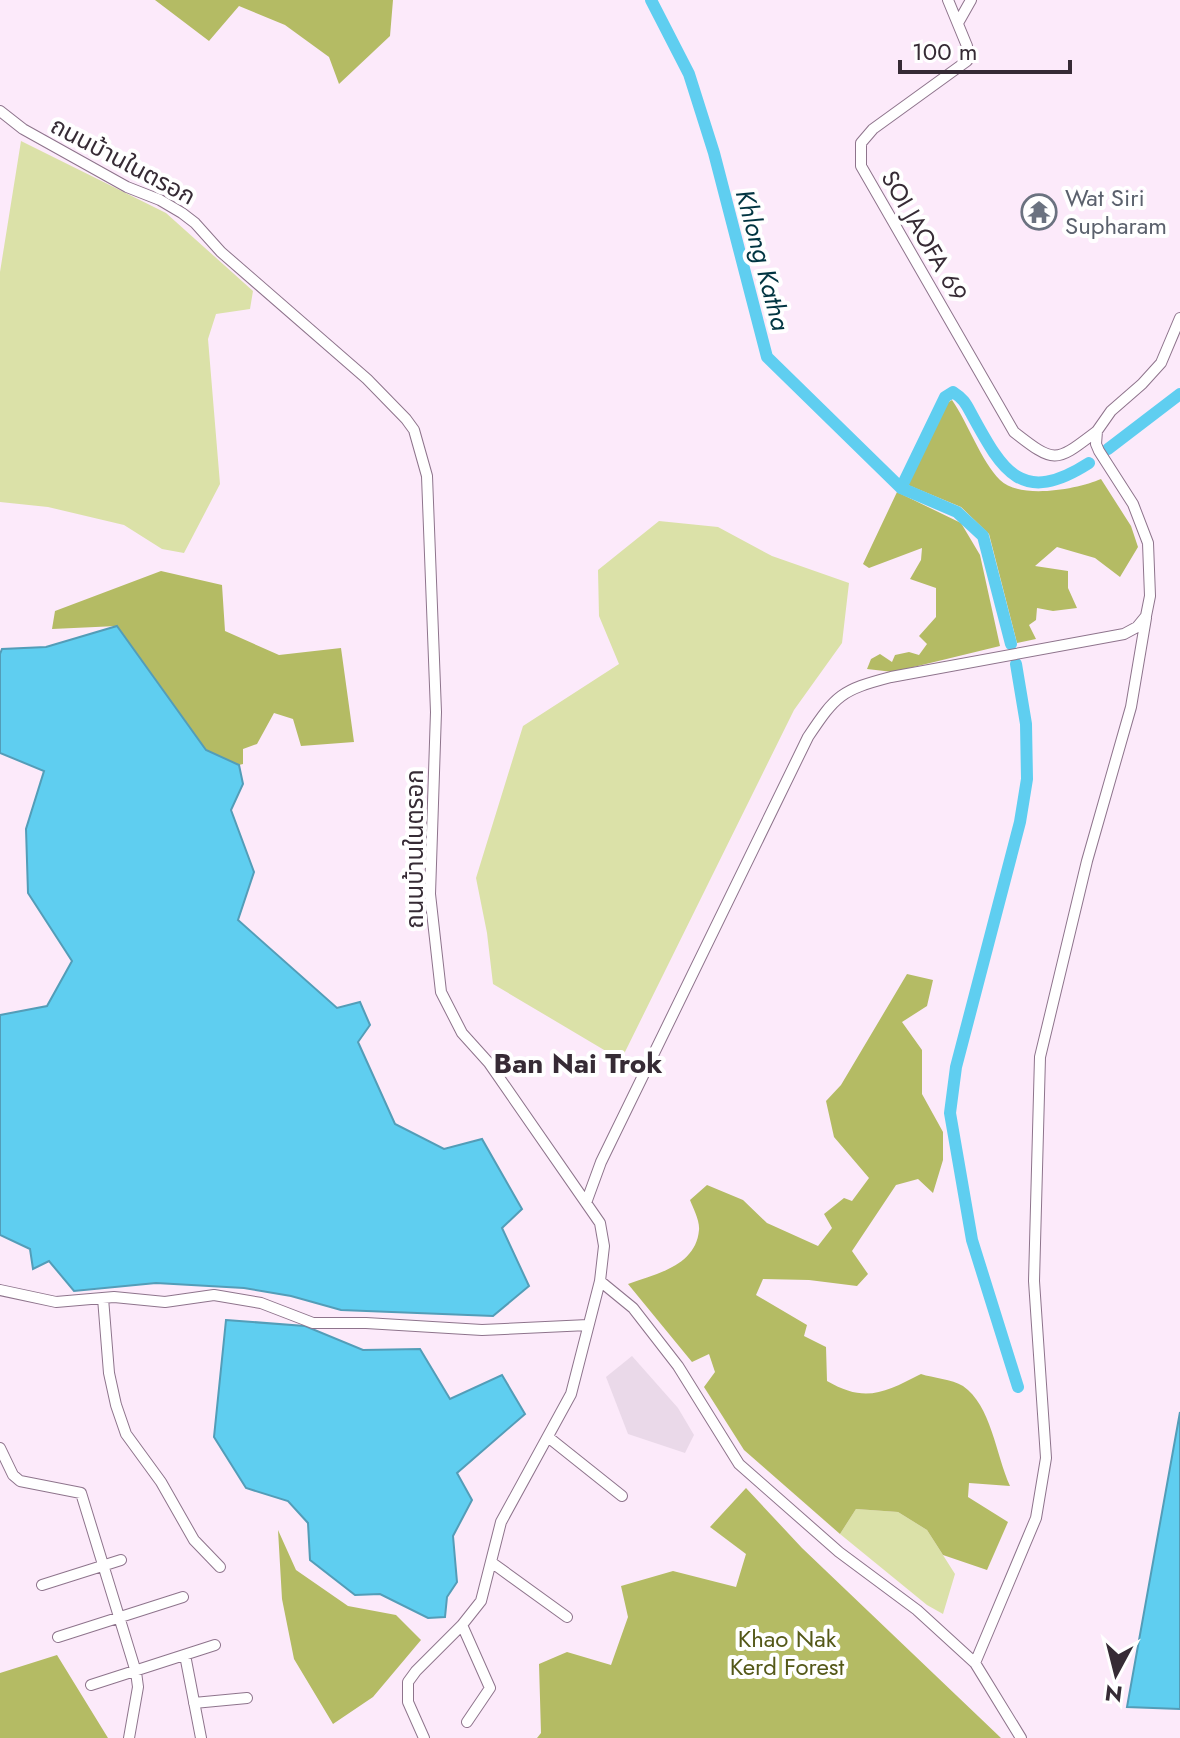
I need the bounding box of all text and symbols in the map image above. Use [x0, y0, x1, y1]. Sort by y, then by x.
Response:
scale bar [900, 24, 1070, 74]
text: 100 m [912, 34, 978, 69]
street label: ถนนบ้านในตรอก [45, 108, 202, 213]
street label: SOI JAOFA 69 [873, 164, 976, 308]
place label: Wat Siri Supharam [1065, 180, 1167, 243]
water label: Khlong Katha [726, 185, 800, 335]
temple icon: Wat Siri Supharam [1020, 193, 1058, 231]
street label: ถนนบ้านในตรอก [397, 769, 432, 929]
district label: Ban Nai Trok [494, 1043, 662, 1084]
park label: Khao Nak Kerd Forest [730, 1621, 844, 1684]
north arrow [1076, 1634, 1156, 1714]
text: N [1103, 1677, 1124, 1711]

